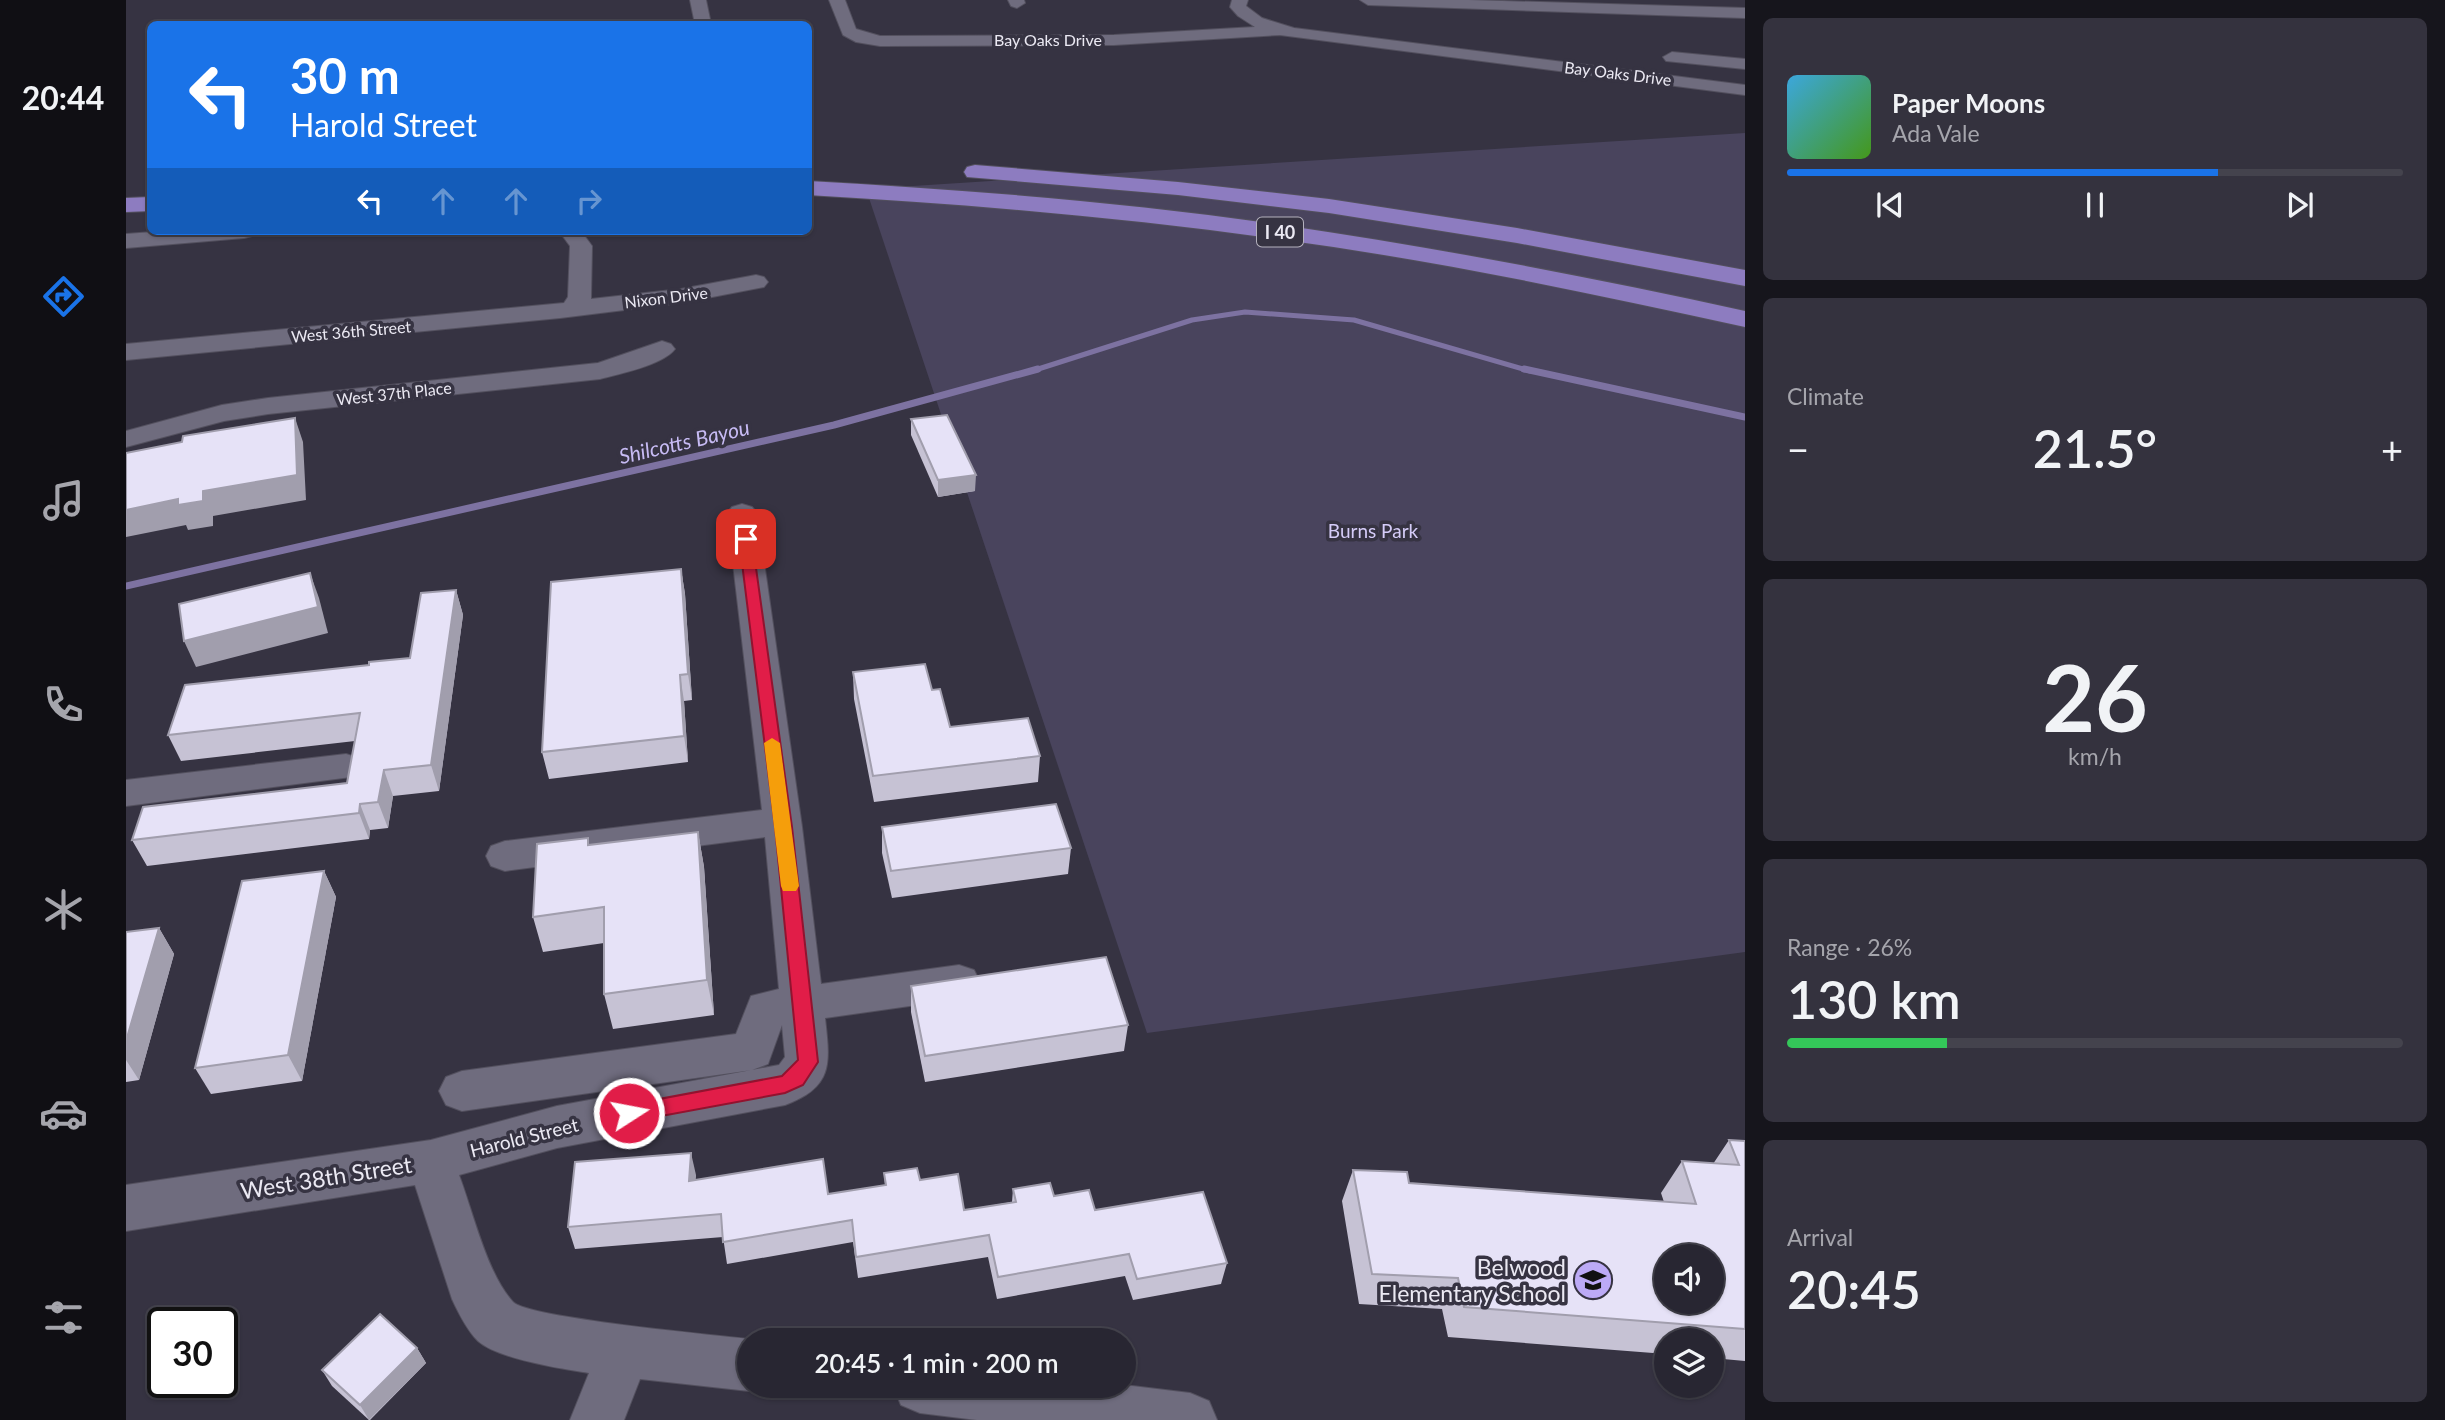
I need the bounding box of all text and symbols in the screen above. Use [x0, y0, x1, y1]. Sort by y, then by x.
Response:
street label: Bay Oaks Drive [994, 30, 1102, 49]
text: 30 m [290, 46, 400, 104]
icon: left [175, 49, 266, 140]
street label: Bay Oaks Drive [1563, 57, 1673, 89]
text: 20:44 [22, 78, 104, 117]
text: Paper Moons [1892, 87, 2045, 119]
text: Harold Street [290, 105, 477, 144]
text: Ada Vale [1892, 119, 1980, 147]
icon: left [351, 182, 389, 220]
icon: ahead [424, 182, 462, 220]
icon: ahead [497, 182, 535, 220]
icon: right [570, 182, 608, 220]
icon: previous [1871, 186, 1909, 224]
icon: pause [2076, 186, 2114, 224]
icon: next [2281, 186, 2319, 224]
road number: I 40 [1257, 218, 1303, 246]
icon: directions [39, 272, 88, 321]
street label: Nixon Drive [623, 282, 709, 312]
street label: West 36th Street [290, 316, 412, 346]
street label: West 37th Place [336, 378, 452, 408]
text: Climate [1787, 382, 1864, 410]
water label: Shilcotts Bayou [616, 414, 752, 468]
text: 21.5° [2033, 417, 2157, 479]
text: − [1787, 426, 1809, 472]
text: + [2381, 426, 2403, 472]
icon: music [39, 476, 88, 525]
pin [716, 509, 776, 569]
park label: Burns Park [1328, 519, 1419, 542]
icon: arrive [727, 520, 765, 558]
text: 26 [2042, 642, 2148, 751]
icon: phone [39, 680, 88, 729]
text: km/h [2068, 742, 2122, 770]
icon: climate [39, 885, 88, 934]
text: Range · 26% [1787, 933, 1912, 961]
text: 130 km [1787, 968, 1961, 1030]
position arrow [592, 1076, 666, 1150]
icon: car [39, 1089, 88, 1138]
street label: Harold Street [467, 1112, 581, 1162]
street label: West 38th Street [238, 1150, 414, 1204]
text: Arrival [1787, 1223, 1853, 1251]
map controls [1654, 1244, 1724, 1398]
button: sound [1654, 1244, 1724, 1314]
place label: Belwood Elementary School [1379, 1253, 1566, 1307]
text: 20:45 [1787, 1258, 1921, 1320]
school or university icon: Belwood Elementary School [1572, 1259, 1614, 1301]
icon: filters [39, 1293, 88, 1342]
speed limit sign: 30 [147, 1307, 238, 1398]
button: layers [1654, 1328, 1724, 1398]
text: 20:45 · 1 min · 200 m [814, 1347, 1059, 1379]

